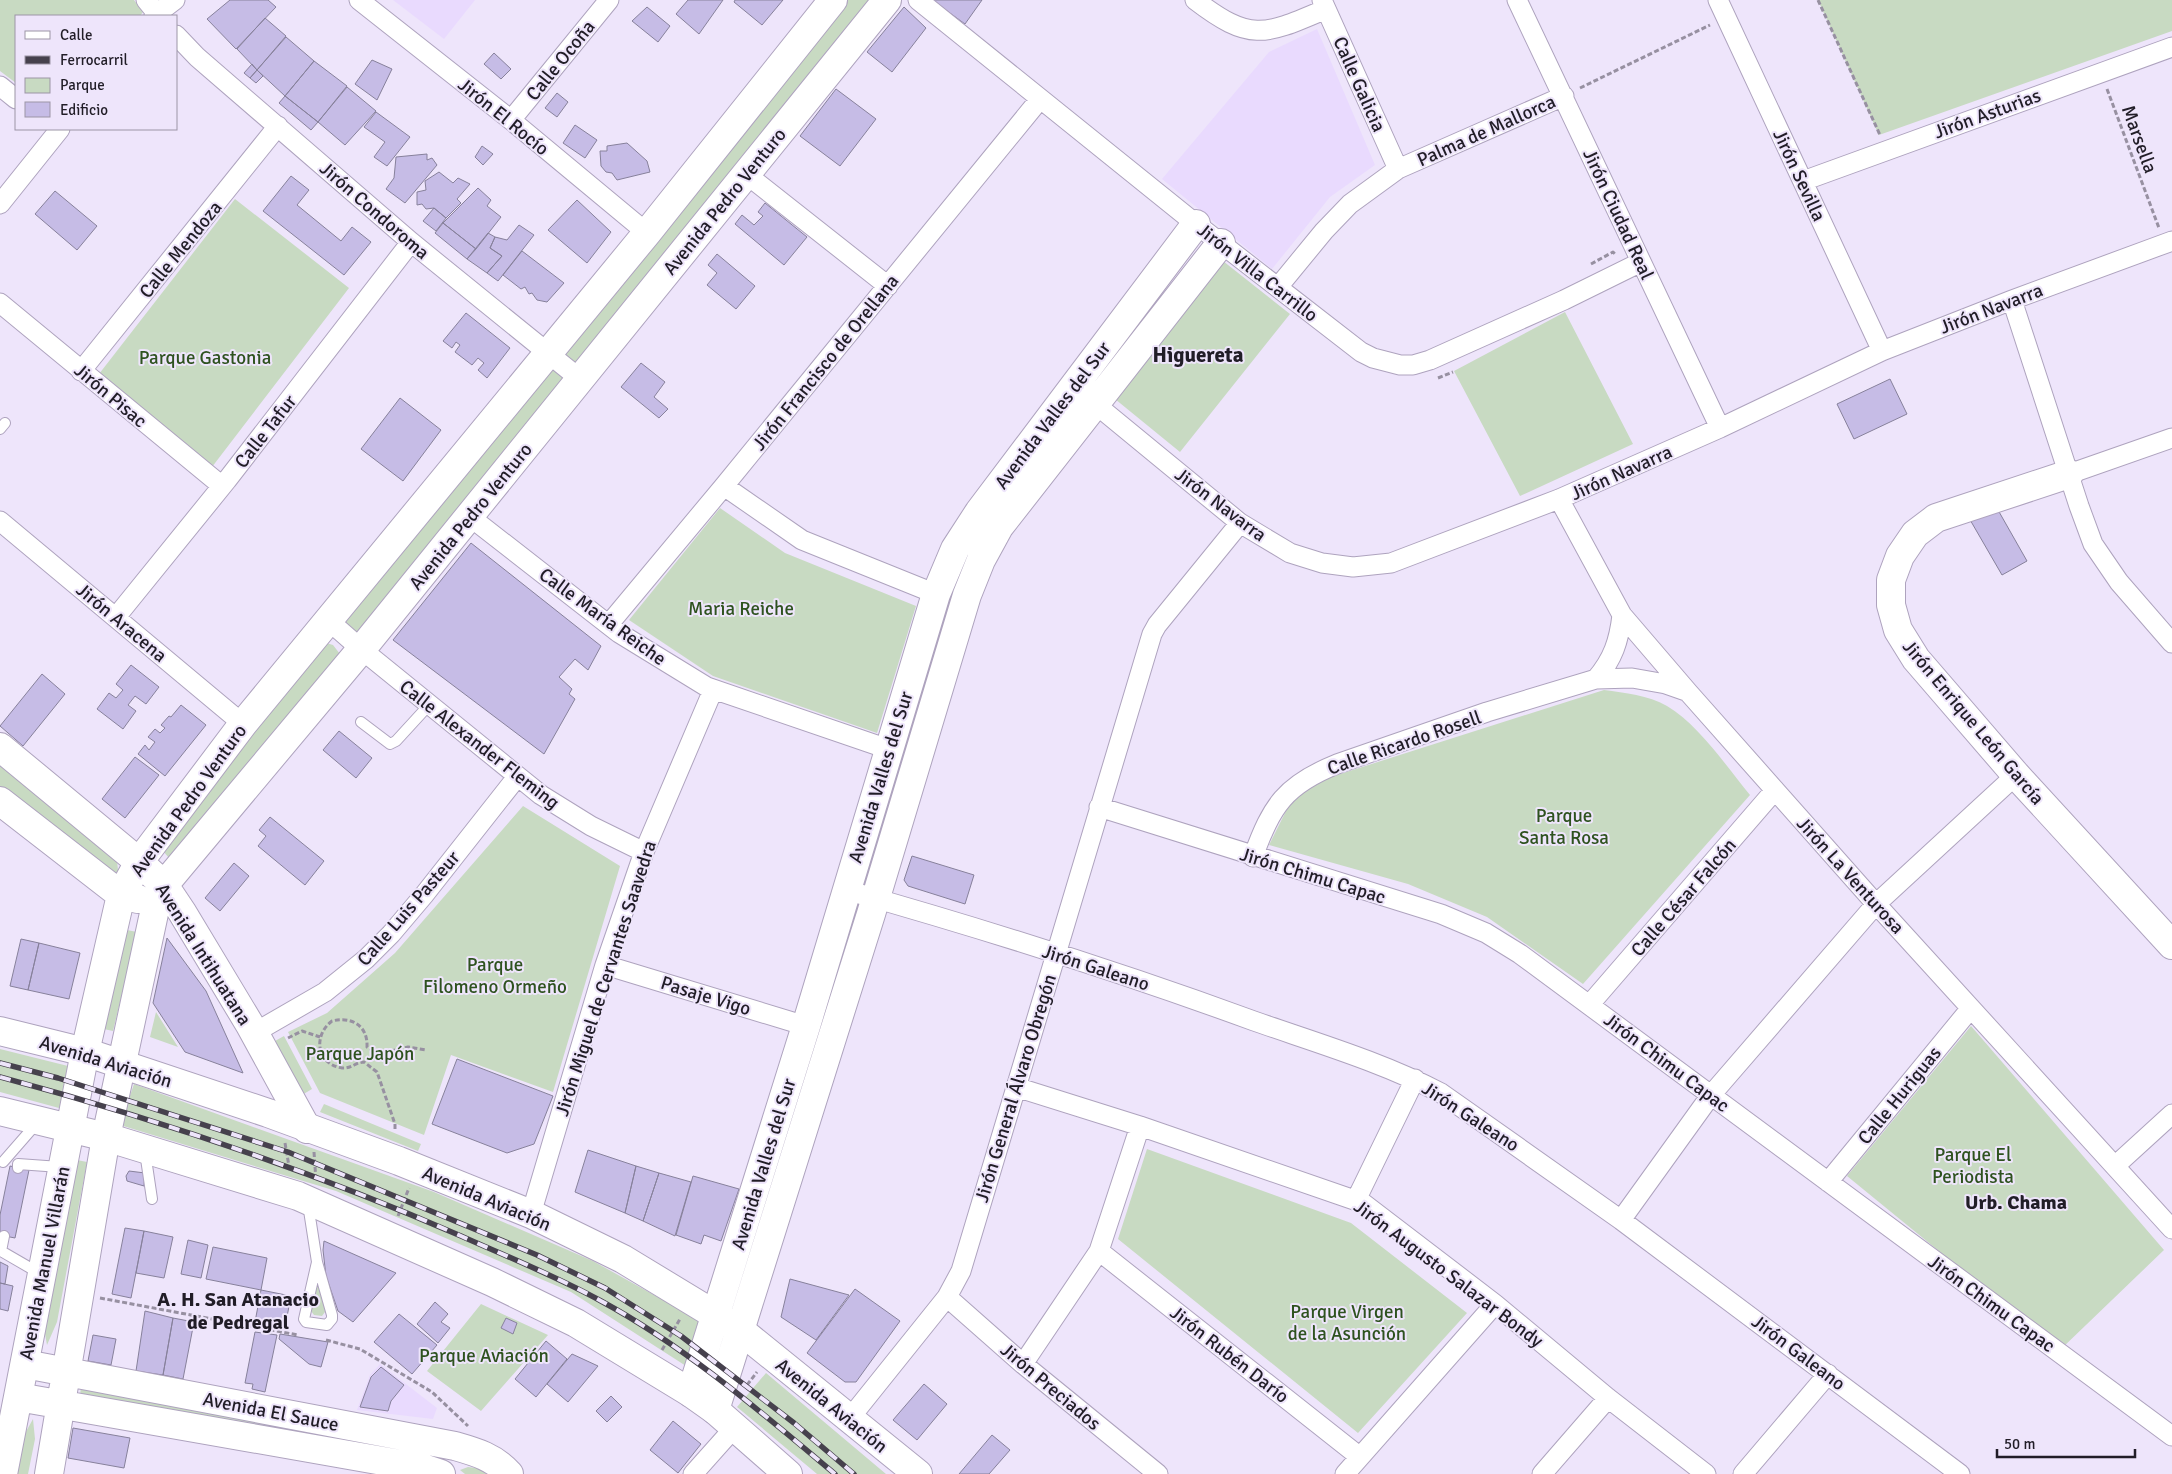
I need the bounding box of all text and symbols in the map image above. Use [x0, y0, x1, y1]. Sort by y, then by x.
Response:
legend [15, 15, 178, 130]
street label: Calle Ocoña [521, 16, 601, 106]
text: Calle [60, 26, 93, 44]
street label: Calle Galicia [1327, 33, 1391, 136]
text: Ferrocarril [60, 51, 128, 69]
street label: Jirón El Rocío [453, 73, 554, 161]
text: Parque [60, 76, 105, 94]
street label: Jirón Asturias [1931, 83, 2044, 144]
street label: Palma de Mallorca [1413, 90, 1559, 172]
text: Edificio [60, 101, 108, 119]
street label: Marsella [2116, 102, 2162, 177]
street label: Avenida Pedro Venturo [658, 123, 792, 280]
street label: Jirón Sevilla [1767, 126, 1831, 225]
street label: Jirón Ciudad Real [1577, 145, 1659, 284]
street label: Jirón Condoroma [315, 157, 434, 265]
street label: Calle Mendoza [134, 196, 227, 303]
street label: Jirón Villa Carrillo [1192, 218, 1323, 327]
street label: Jirón Francisco de Orellana [747, 270, 904, 456]
street label: Jirón Navarra [1936, 278, 2046, 340]
street label: Avenida Valles del Sur [990, 337, 1116, 494]
district label: Higuereta [1153, 342, 1244, 368]
park label: Parque Gastonia [139, 346, 271, 370]
street label: Jirón Pisac [69, 358, 152, 433]
street label: Calle Tafur [230, 390, 302, 473]
street label: Avenida Pedro Venturo [404, 438, 538, 595]
street label: Jirón Navarra [1567, 440, 1676, 506]
street label: Jirón Navarra [1170, 463, 1271, 547]
street label: Calle María Reiche [534, 563, 671, 671]
street label: Jirón Aracena [71, 578, 172, 668]
park label: Maria Reiche [688, 597, 794, 621]
street label: Jirón Enrique León García [1897, 635, 2049, 810]
street label: Calle Alexander Fleming [395, 675, 564, 815]
street label: Avenida Valles del Sur [843, 688, 919, 866]
street label: Calle Ricardo Rosell [1324, 705, 1485, 781]
street label: Avenida Pedro Venturo [125, 720, 252, 881]
park label: Parque Santa Rosa [1519, 804, 1609, 850]
street label: Jirón La Venturosa [1791, 812, 1909, 939]
street label: Calle César Falcón [1626, 834, 1742, 962]
street label: Jirón Miguel de Cervantes Saavedra [550, 838, 662, 1119]
street label: Jirón Chimu Capac [1237, 842, 1388, 910]
street label: Calle Luis Pasteur [352, 846, 465, 971]
street label: Avenida Intihuatana [150, 879, 257, 1030]
street label: Jirón Galeano [1039, 939, 1152, 997]
park label: Parque Filomeno Ormeño [423, 953, 567, 999]
street label: Pasaje Vigo [658, 971, 754, 1021]
street label: Jirón General Álvaro Obregón [970, 971, 1062, 1205]
street label: Jirón Chimu Capac [1599, 1008, 1734, 1118]
street label: Avenida Aviación [36, 1030, 175, 1094]
park label: Parque Japón [306, 1042, 414, 1066]
street label: Calle Huriguas [1853, 1042, 1947, 1150]
street label: Avenida Valles del Sur [726, 1075, 802, 1253]
street label: Jirón Galeano [1417, 1076, 1524, 1157]
park label: Parque El Periodista [1932, 1143, 2014, 1189]
street label: Avenida Aviación [419, 1161, 555, 1237]
street label: Avenida Manuel Villarán [14, 1164, 76, 1362]
district label: Urb. Chama [1965, 1190, 2067, 1215]
street label: Jirón Augusto Salazar Bondy [1349, 1195, 1548, 1353]
street label: Jirón Chimu Capac [1923, 1250, 2060, 1358]
district label: A. H. San Atanacio de Pedregal [157, 1287, 319, 1335]
park label: Parque Virgen de la Asunción [1288, 1300, 1406, 1346]
street label: Jirón Rubén Darío [1165, 1301, 1294, 1409]
street label: Jirón Galeano [1747, 1310, 1850, 1396]
street label: Jirón Preciados [995, 1338, 1105, 1436]
park label: Parque Aviación [419, 1344, 549, 1368]
street label: Avenida Aviación [770, 1353, 892, 1458]
street label: Avenida El Sauce [201, 1387, 341, 1437]
scale bar [1997, 1426, 2134, 1458]
text: 50 m [2004, 1435, 2035, 1453]

